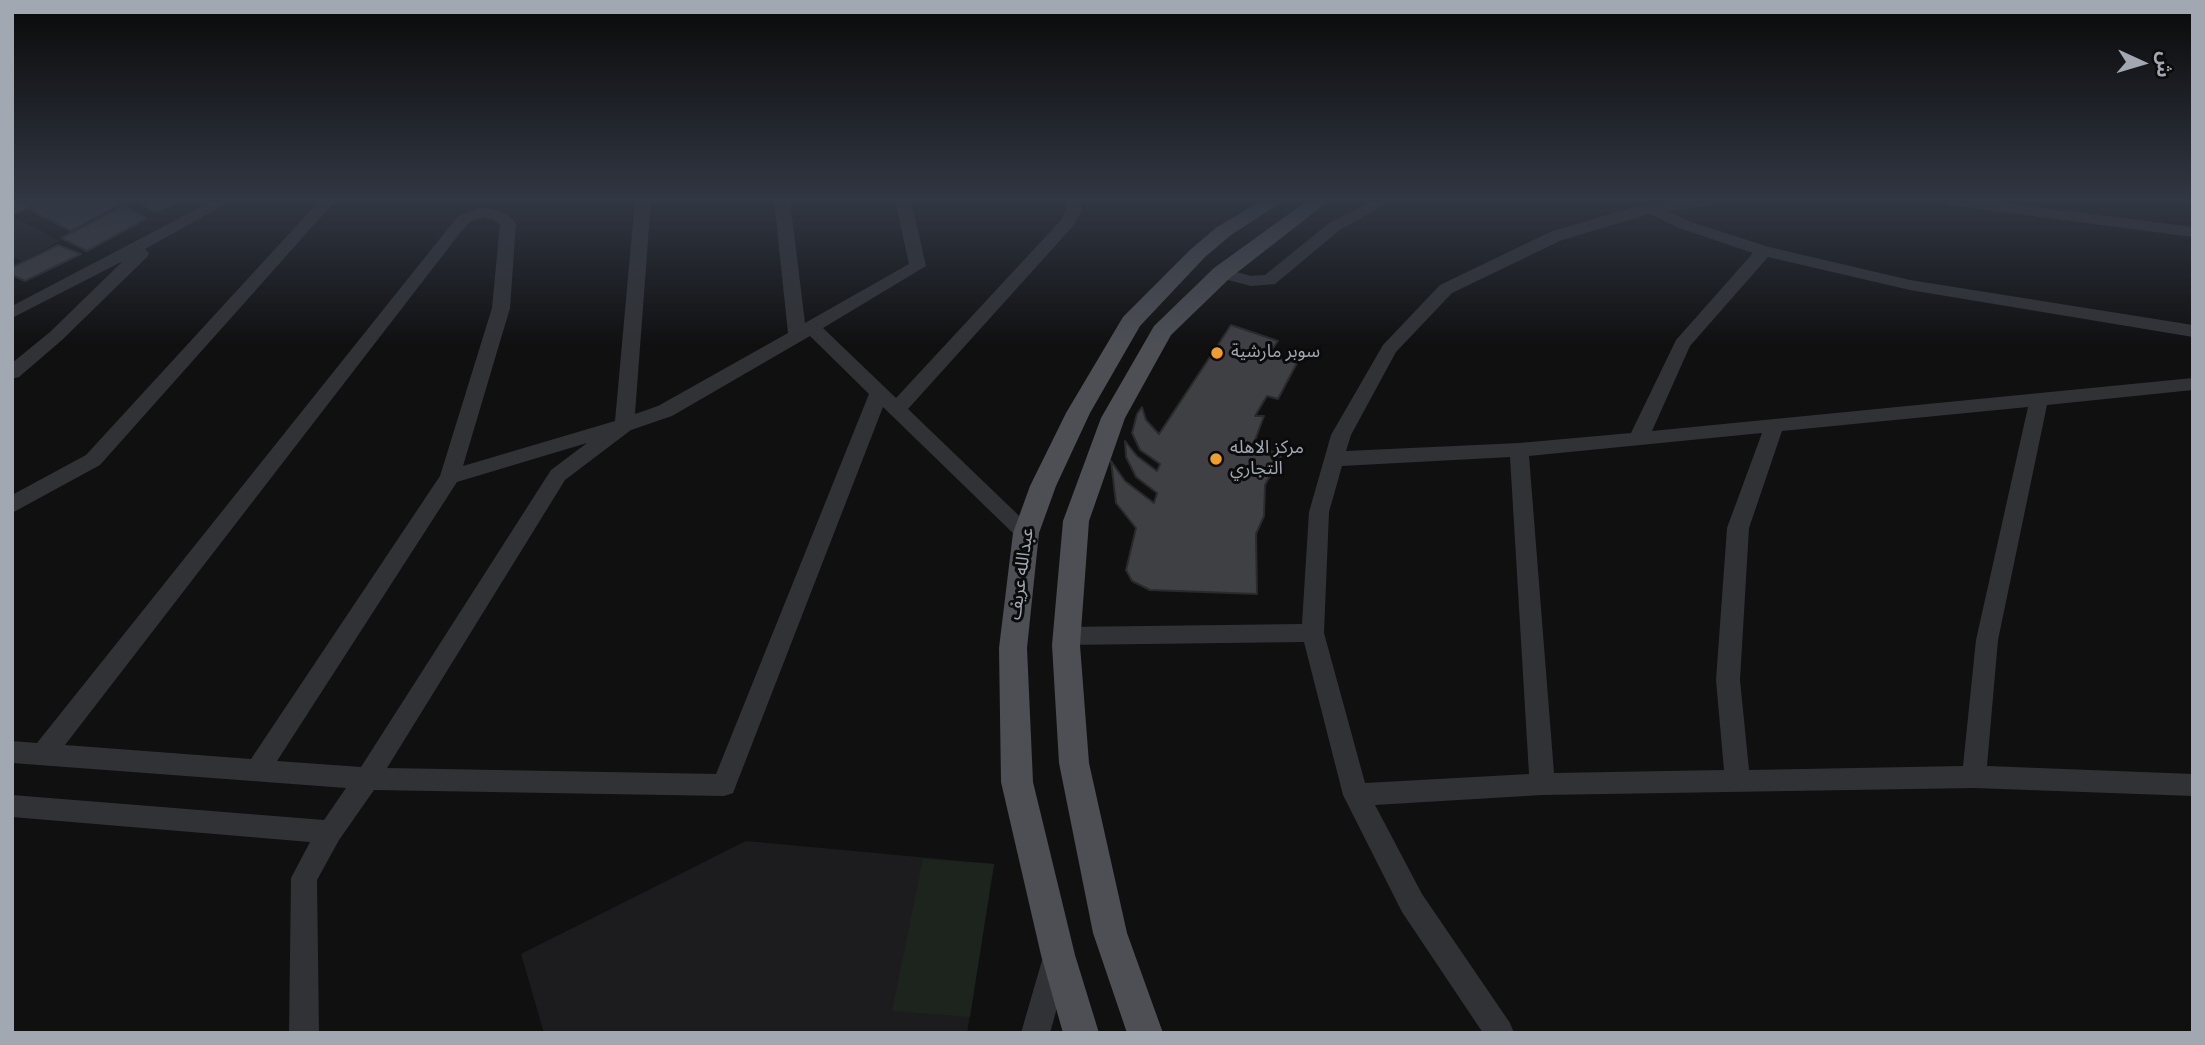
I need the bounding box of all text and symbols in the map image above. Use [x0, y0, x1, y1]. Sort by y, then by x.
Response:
north arrow [2107, 28, 2177, 98]
text: ش [2150, 51, 2176, 78]
place label: سوبر مارشية [1231, 342, 1320, 364]
marker: سوبر مارشية [1209, 345, 1225, 361]
place label: مركز الاهله التجاري [1230, 438, 1304, 480]
marker: مركز الاهله التجاري [1208, 451, 1224, 467]
street label: عبدالله عريف [1006, 526, 1040, 622]

